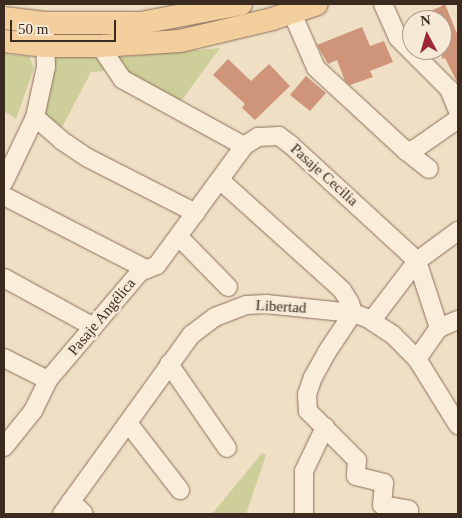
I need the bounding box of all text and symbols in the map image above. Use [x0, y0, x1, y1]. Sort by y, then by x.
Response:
scale bar [12, 10, 119, 42]
north arrow [402, 10, 452, 60]
text: N [420, 13, 431, 29]
text: 50 m [18, 21, 48, 37]
street label: Pasaje Cecilia [287, 140, 361, 210]
street label: Pasaje Angélica [64, 274, 140, 360]
street label: Libertad [255, 297, 307, 317]

